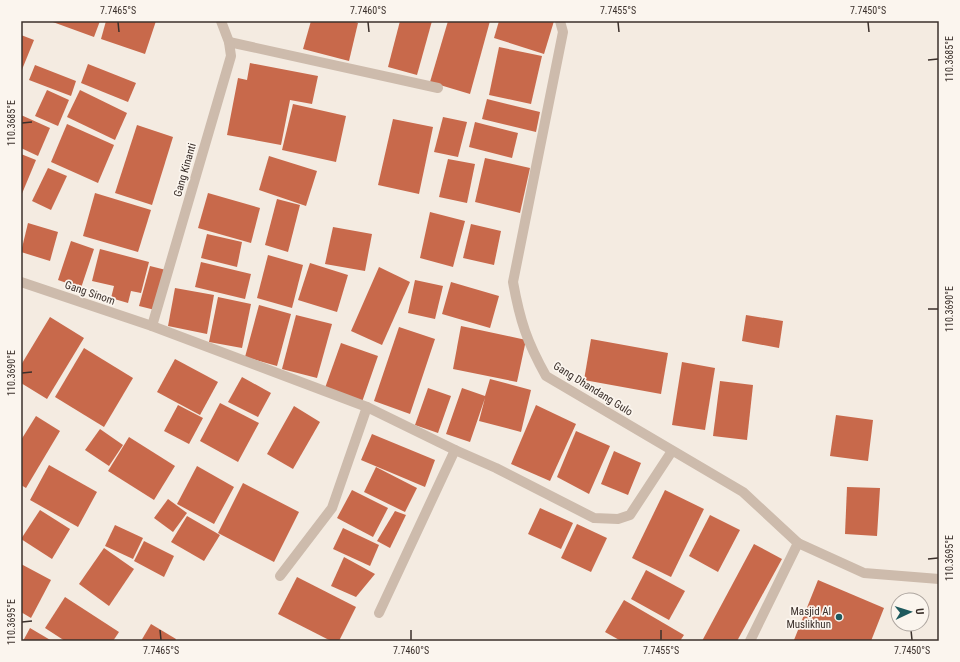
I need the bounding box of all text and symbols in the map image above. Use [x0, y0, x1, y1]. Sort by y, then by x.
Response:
text: 7.7465°S [100, 5, 136, 16]
text: 7.7460°S [350, 5, 386, 16]
text: 7.7455°S [600, 5, 636, 16]
text: 7.7450°S [850, 5, 886, 16]
text: 110.3685°E [944, 36, 955, 82]
text: 110.3685°E [6, 100, 17, 146]
street label: Gang Kinanti [171, 142, 199, 198]
street label: Gang Sinom [63, 278, 117, 308]
text: 110.3690°E [944, 286, 955, 332]
text: 110.3690°E [6, 350, 17, 396]
street label: Gang Dhandang Gulo [551, 359, 635, 419]
text: 110.3695°E [944, 535, 955, 581]
north arrow [890, 592, 930, 632]
text: 110.3695°E [6, 599, 17, 645]
place label: Masjid Al Muslikhun [786, 605, 831, 631]
text: U [913, 608, 926, 615]
marker: Masjid Al Muslikhun [834, 612, 844, 622]
text: 7.7465°S [143, 645, 179, 656]
text: 7.7460°S [393, 645, 429, 656]
text: 7.7455°S [643, 645, 679, 656]
text: 7.7450°S [894, 645, 930, 656]

